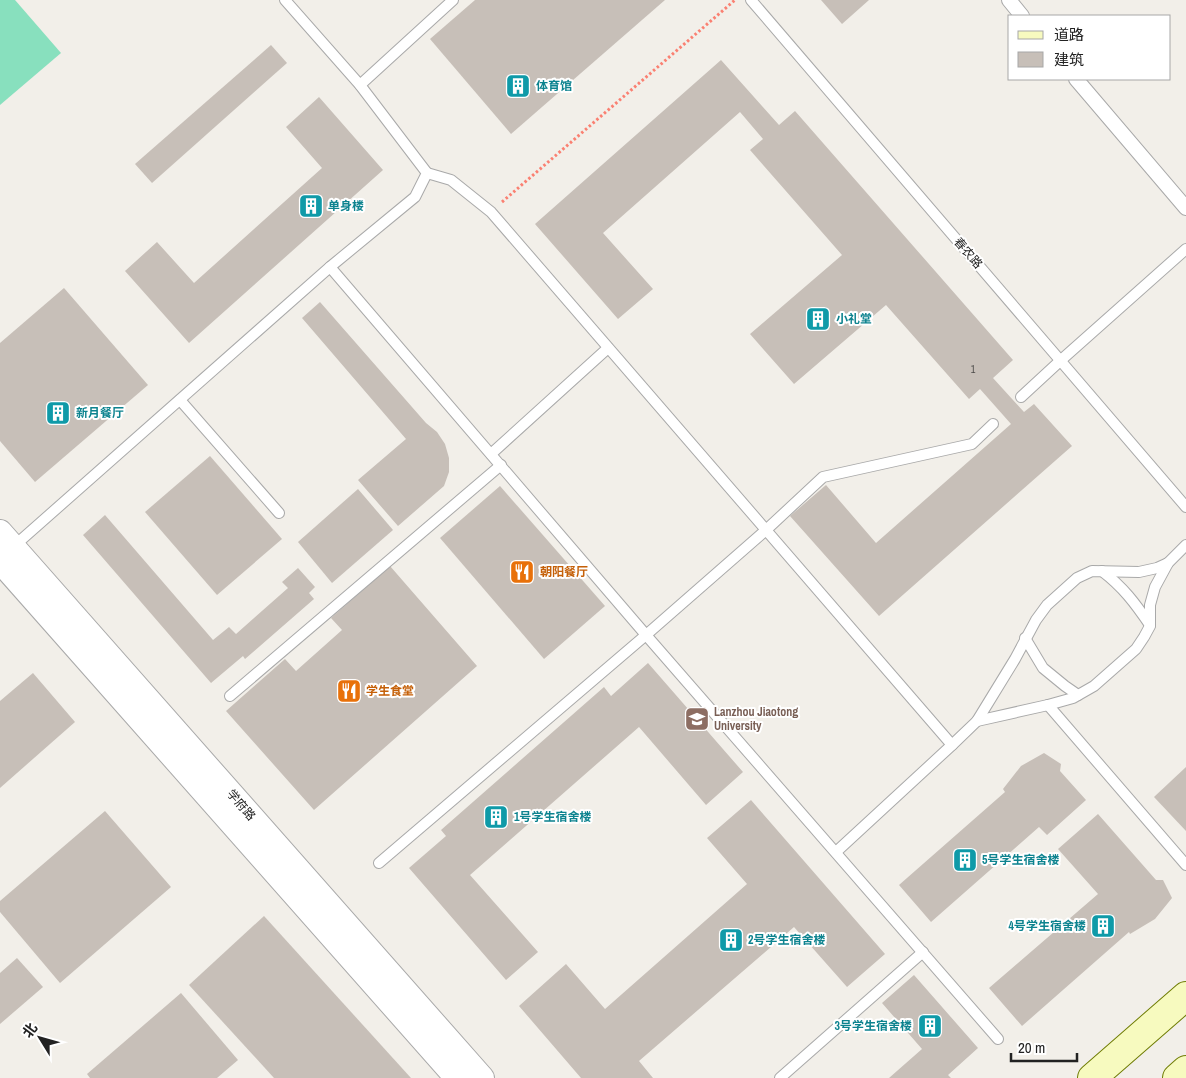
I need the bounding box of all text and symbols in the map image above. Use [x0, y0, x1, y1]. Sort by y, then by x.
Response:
legend [1008, 15, 1171, 80]
text: 道路 [1054, 24, 1084, 45]
text: 建筑 [1054, 49, 1084, 70]
building icon: 体育馆 [505, 73, 531, 99]
place label: 体育馆 [536, 78, 572, 94]
building icon: 单身楼 [298, 193, 324, 219]
place label: 单身楼 [328, 198, 364, 214]
street label: 春农路 [950, 234, 986, 272]
building icon: 小礼堂 [805, 306, 831, 332]
place label: 小礼堂 [836, 311, 872, 327]
house number: 1 [971, 363, 976, 376]
building icon: 新月餐厅 [45, 400, 71, 426]
place label: 新月餐厅 [76, 405, 124, 421]
restaurant icon: 朝阳餐厅 [509, 559, 535, 585]
place label: 朝阳餐厅 [540, 564, 588, 580]
restaurant icon: 学生食堂 [336, 678, 362, 704]
place label: 学生食堂 [366, 683, 414, 699]
place label: Lanzhou Jiaotong University [714, 704, 798, 734]
school or university icon: Lanzhou Jiaotong University [684, 706, 710, 732]
street label: 学府路 [223, 786, 259, 824]
building icon: 1号学生宿舍楼 [483, 804, 509, 830]
place label: 1号学生宿舍楼 [514, 809, 591, 825]
building icon: 5号学生宿舍楼 [952, 847, 978, 873]
place label: 5号学生宿舍楼 [982, 852, 1059, 868]
building icon: 4号学生宿舍楼 [1090, 913, 1116, 939]
place label: 4号学生宿舍楼 [1009, 918, 1086, 934]
building icon: 2号学生宿舍楼 [718, 927, 744, 953]
place label: 2号学生宿舍楼 [748, 932, 825, 948]
north arrow [15, 1013, 65, 1063]
building icon: 3号学生宿舍楼 [917, 1013, 943, 1039]
place label: 3号学生宿舍楼 [835, 1018, 912, 1034]
text: 北 [18, 1019, 41, 1041]
scale bar [1011, 1030, 1077, 1062]
text: 20 m [1018, 1037, 1045, 1058]

